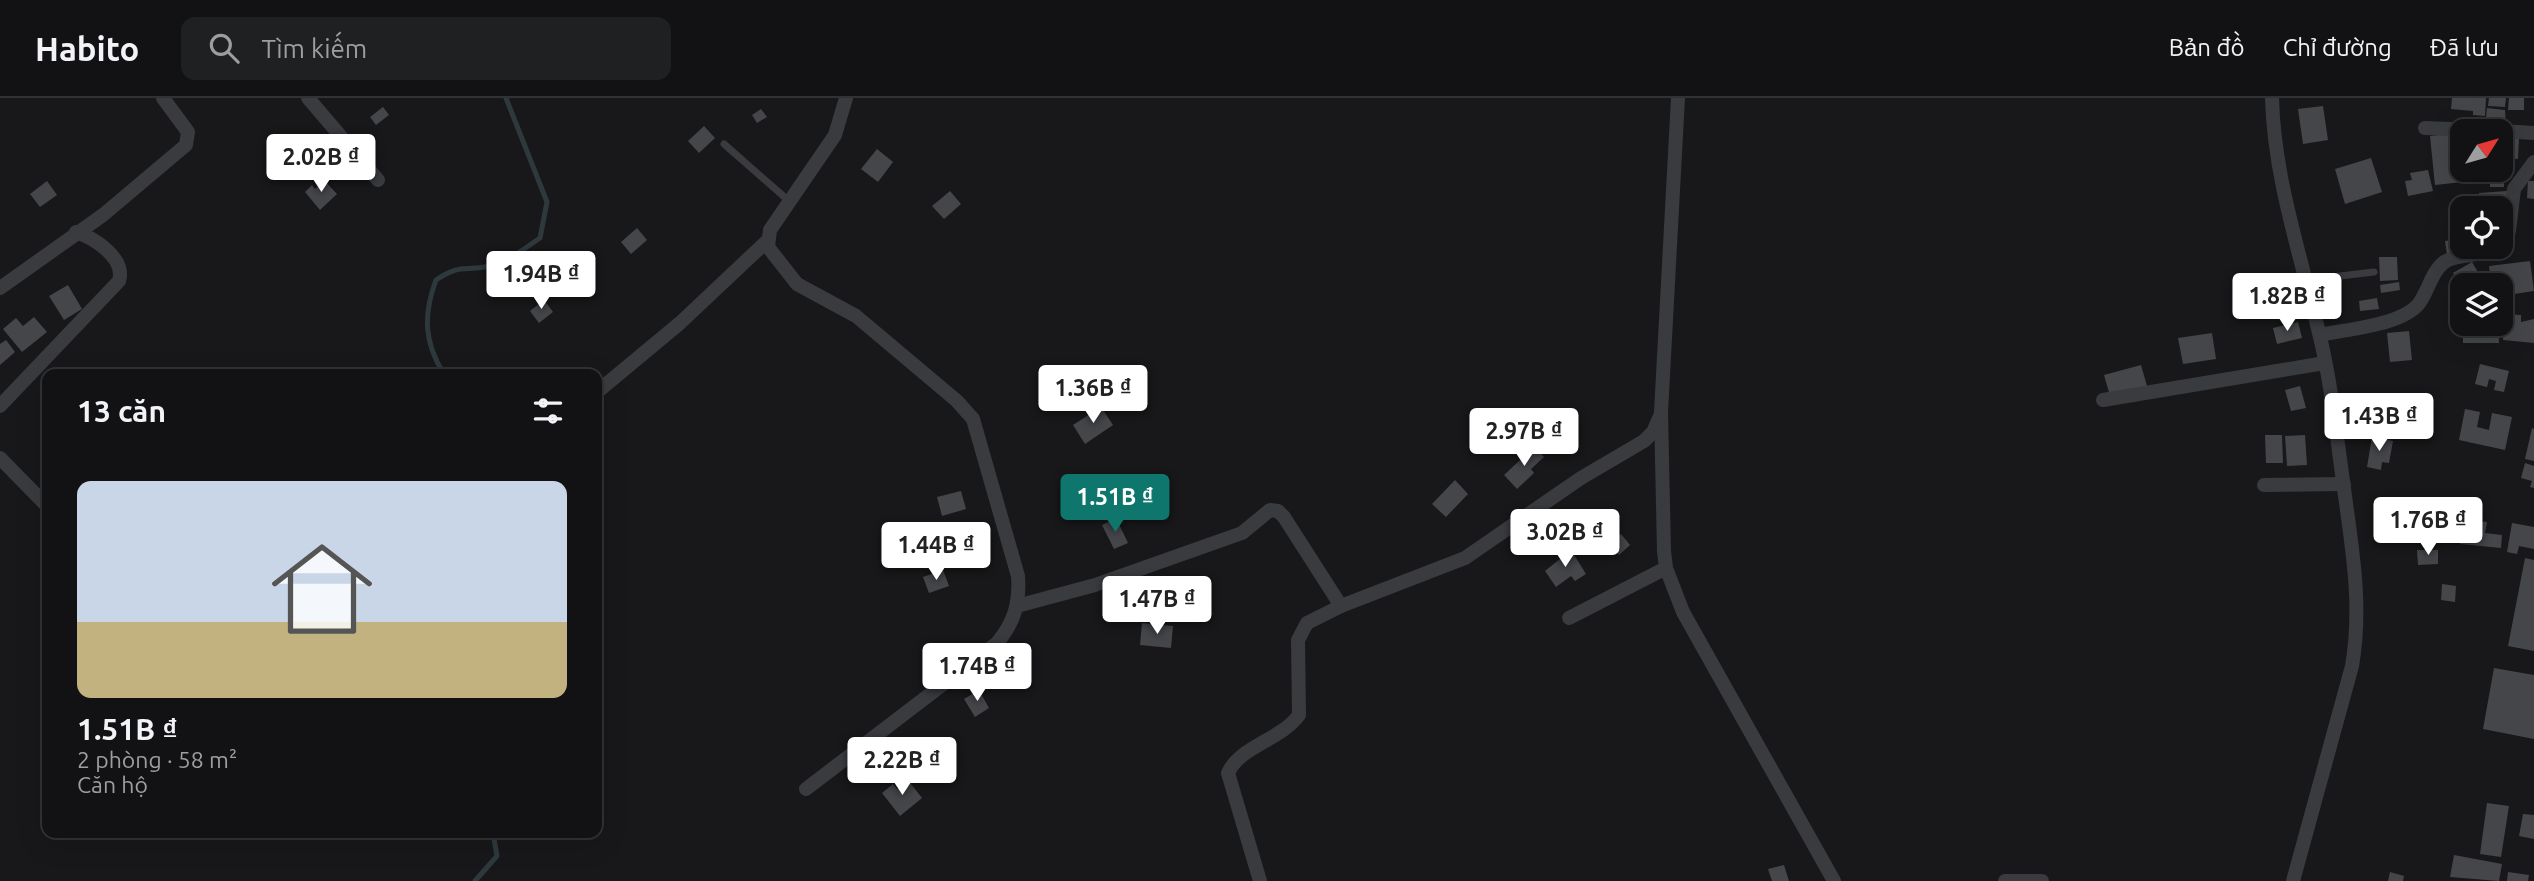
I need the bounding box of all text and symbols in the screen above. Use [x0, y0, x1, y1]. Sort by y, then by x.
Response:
search box [181, 17, 671, 80]
icon: search [205, 29, 243, 67]
text: Habito [35, 30, 139, 67]
text: Tìm kiếm [261, 34, 367, 63]
text: Bản đồ [2169, 34, 2245, 61]
text: Chỉ đường [2283, 34, 2392, 61]
text: Đã lưu [2430, 34, 2499, 61]
north arrow [2450, 119, 2513, 182]
map controls [2450, 119, 2513, 336]
pin: 2.02B ₫ [256, 134, 386, 194]
text: 2.02B ₫ [282, 144, 360, 169]
button: locate [2450, 196, 2513, 259]
pin: 1.94B ₫ [476, 252, 606, 311]
text: 1.94B ₫ [502, 261, 580, 286]
button: layers [2450, 273, 2513, 336]
pin: 1.82B ₫ [2222, 274, 2352, 333]
text: 1.82B ₫ [2248, 283, 2326, 308]
pin: 1.36B ₫ [1028, 366, 1158, 425]
text: 1.36B ₫ [1054, 375, 1132, 400]
icon: filters [529, 392, 567, 430]
text: 13 căn [77, 394, 166, 428]
pin: 1.43B ₫ [2314, 394, 2444, 453]
text: 1.43B ₫ [2340, 403, 2418, 428]
pin: 2.97B ₫ [1459, 408, 1589, 468]
text: 2.97B ₫ [1485, 418, 1563, 443]
pin: 1.51B ₫ [1050, 474, 1180, 534]
text: 1.51B ₫ [1076, 484, 1154, 509]
pin: 1.76B ₫ [2363, 498, 2493, 557]
text: 1.76B ₫ [2389, 507, 2467, 532]
pin: 3.02B ₫ [1500, 510, 1630, 569]
text: 3.02B ₫ [1526, 519, 1604, 544]
pin: 1.44B ₫ [871, 522, 1001, 582]
icon: home [259, 526, 385, 652]
text: 1.44B ₫ [897, 532, 975, 557]
pin: 1.47B ₫ [1092, 576, 1222, 636]
text: 1.47B ₫ [1118, 586, 1196, 611]
pin: 1.74B ₫ [912, 644, 1042, 703]
text: 1.74B ₫ [938, 653, 1016, 678]
text: 1.51B ₫ [77, 712, 178, 746]
pin: 2.22B ₫ [837, 738, 967, 797]
text: 2 phòng · 58 m² [77, 747, 237, 772]
text: 2.22B ₫ [863, 747, 941, 772]
text: Căn hộ [77, 772, 148, 797]

